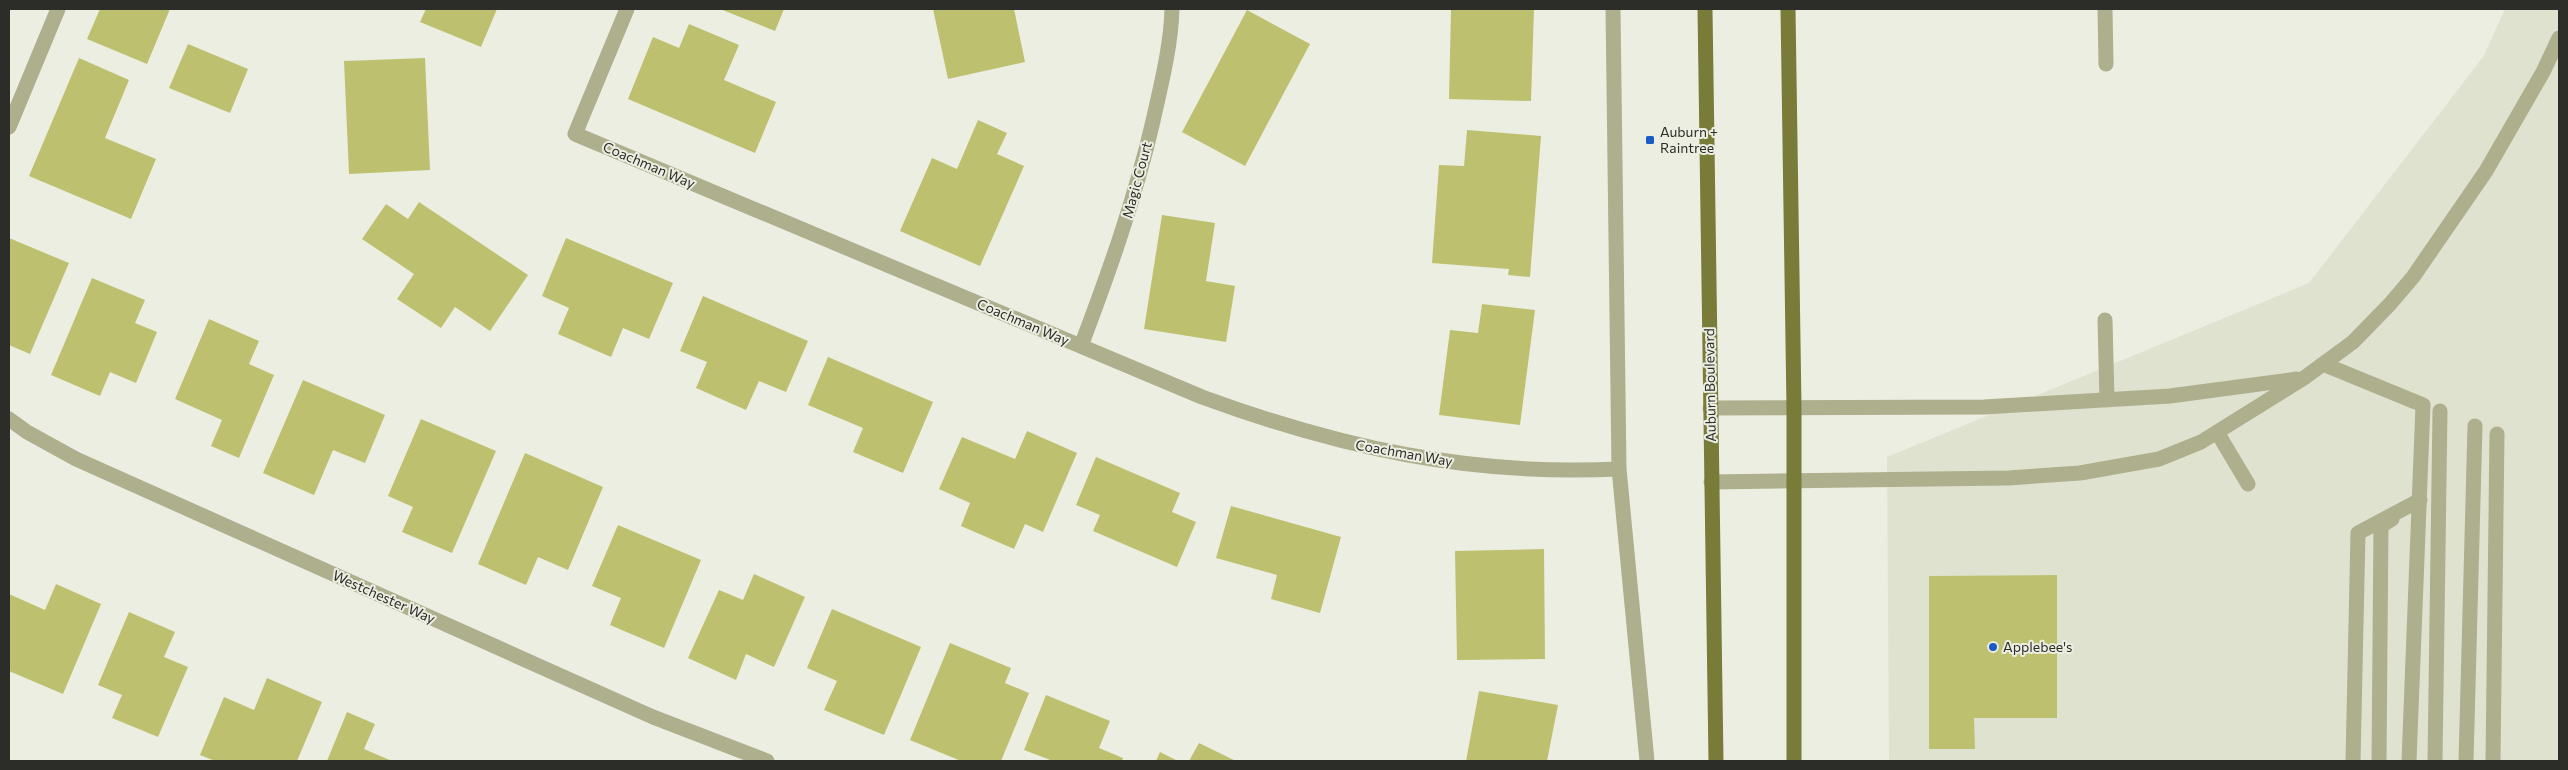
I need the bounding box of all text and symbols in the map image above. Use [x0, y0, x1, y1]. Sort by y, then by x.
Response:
place label: Auburn + Raintree [1660, 123, 1718, 156]
marker: Auburn + Raintree [1644, 134, 1656, 146]
street label: Coachman Way [601, 137, 698, 192]
street label: Magic Court [1118, 140, 1155, 220]
street label: Coachman Way [975, 294, 1072, 349]
street label: Auburn Boulevard [1700, 328, 1719, 442]
street label: Coachman Way [1354, 436, 1454, 469]
street label: Westchester Way [330, 566, 438, 627]
place label: Applebee's [2003, 638, 2072, 655]
marker: Applebee's [1987, 641, 1999, 653]

